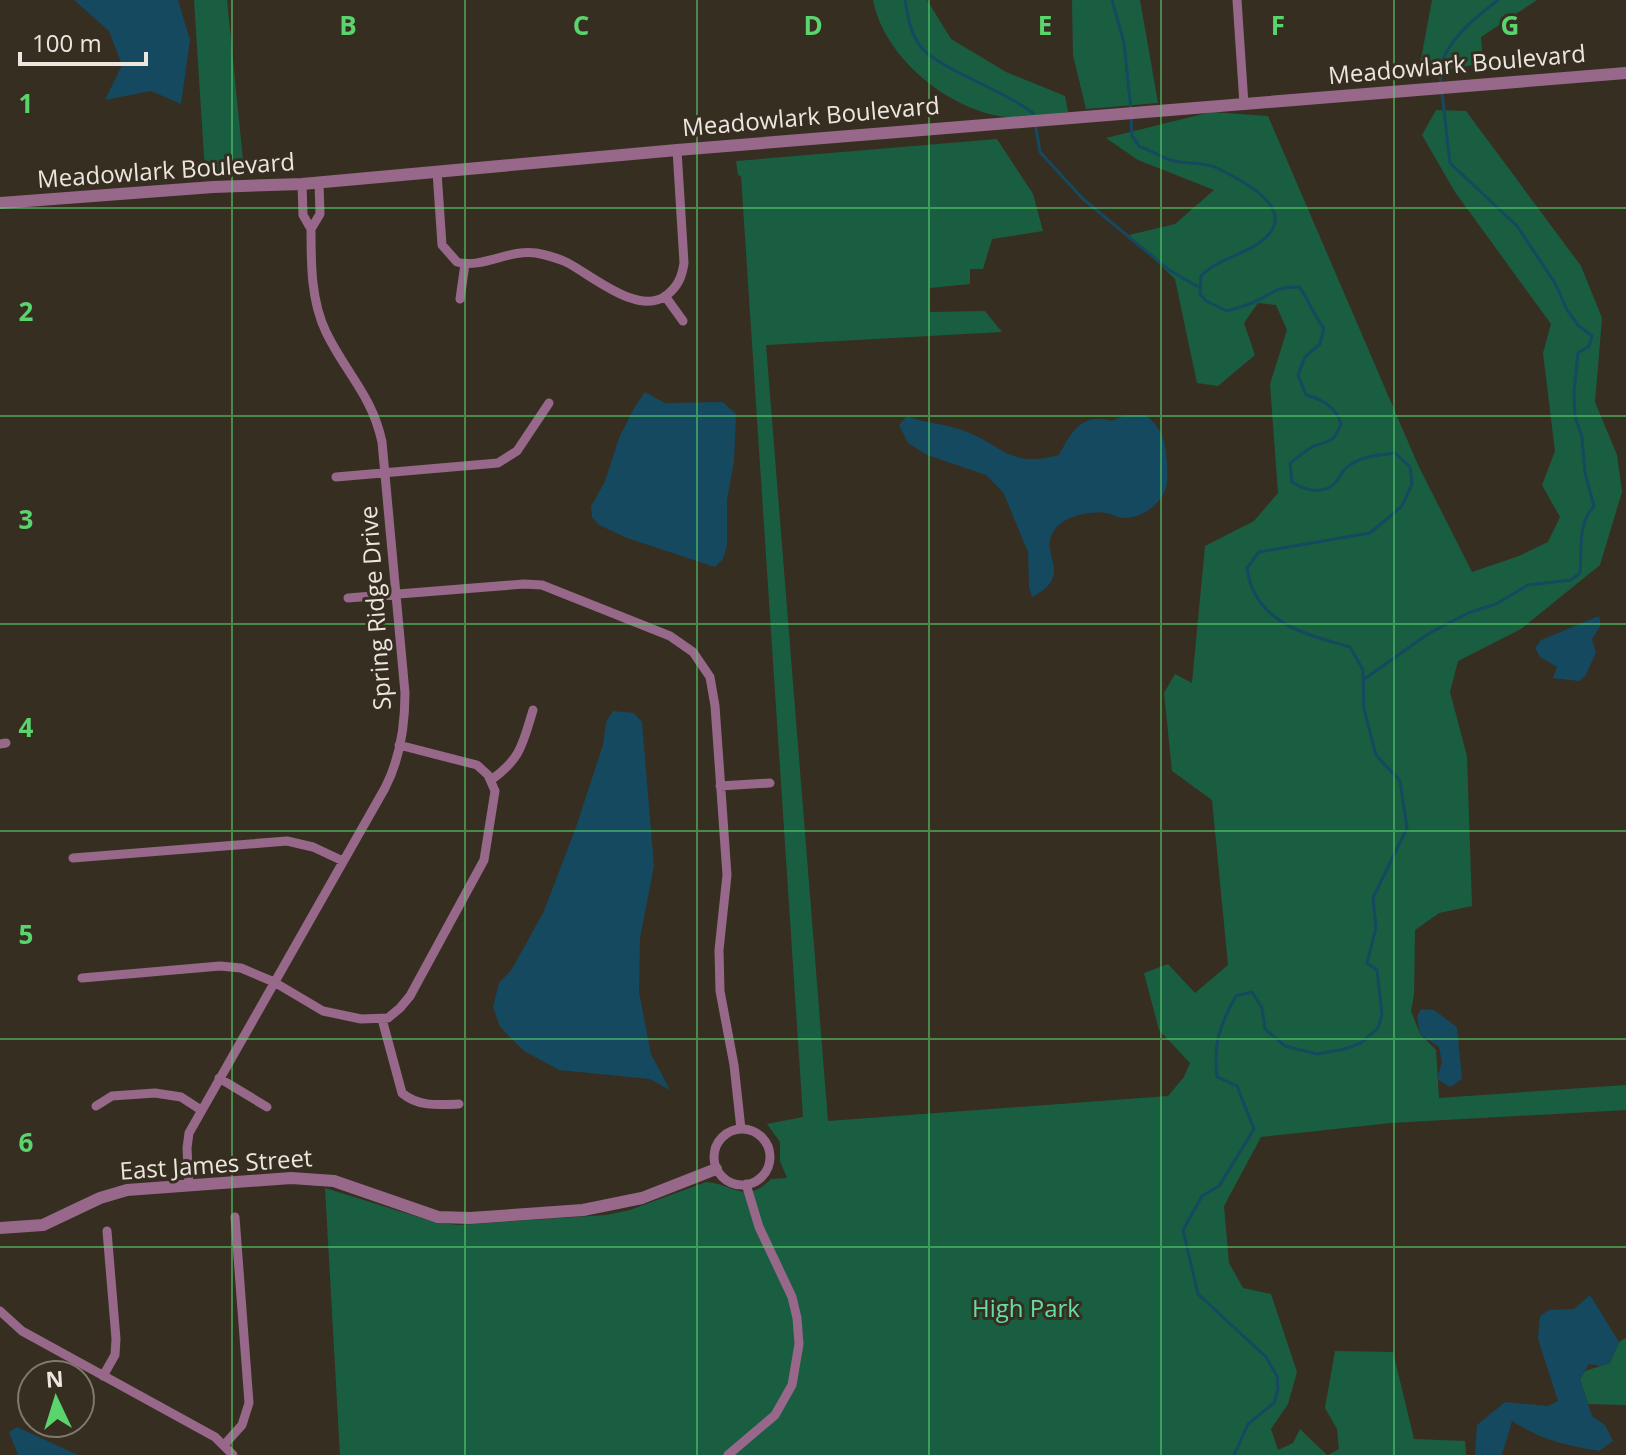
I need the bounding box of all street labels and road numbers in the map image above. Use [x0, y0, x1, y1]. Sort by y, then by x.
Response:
street label: Meadowlark Boulevard [1327, 36, 1587, 91]
street label: Meadowlark Boulevard [681, 88, 941, 143]
street label: Meadowlark Boulevard [36, 144, 296, 195]
street label: Spring Ridge Drive [351, 505, 398, 711]
street label: East James Street [118, 1140, 313, 1187]

